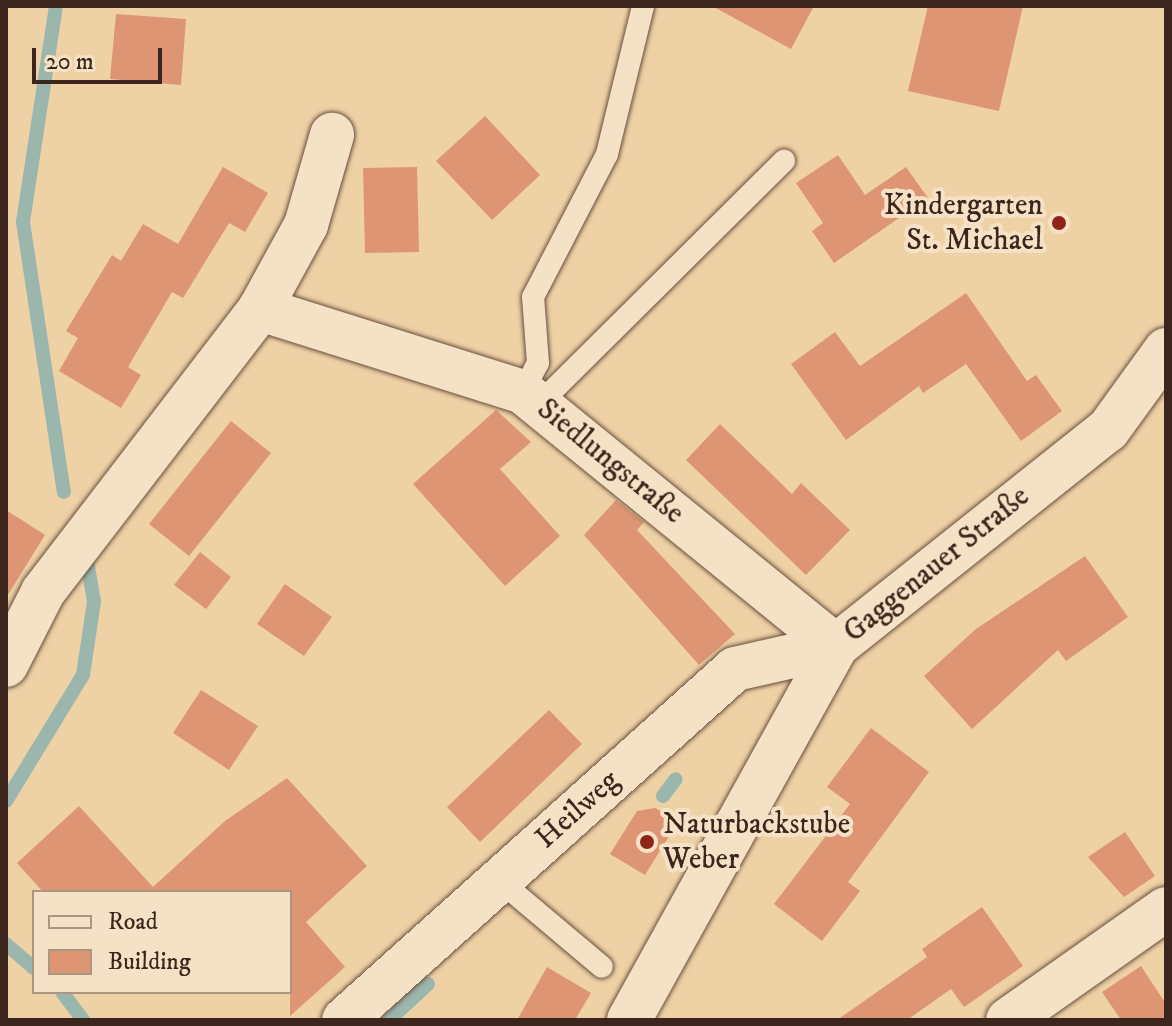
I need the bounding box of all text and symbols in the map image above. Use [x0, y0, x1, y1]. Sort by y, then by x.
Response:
scale bar [36, 32, 166, 82]
text: 20 m [46, 47, 94, 77]
place label: Kindergarten St. Michael [884, 188, 1043, 258]
marker: Kindergarten St. Michael [1050, 214, 1068, 232]
street label: Siedlungstraße [529, 392, 691, 532]
street label: Gaggenauer Straße [837, 479, 1037, 651]
street label: Heilweg [529, 763, 627, 857]
place label: Naturbackstube Weber [663, 807, 850, 878]
marker: Naturbackstube Weber [638, 833, 656, 851]
legend [32, 890, 292, 994]
text: Road [108, 907, 158, 937]
text: Building [108, 947, 191, 977]

